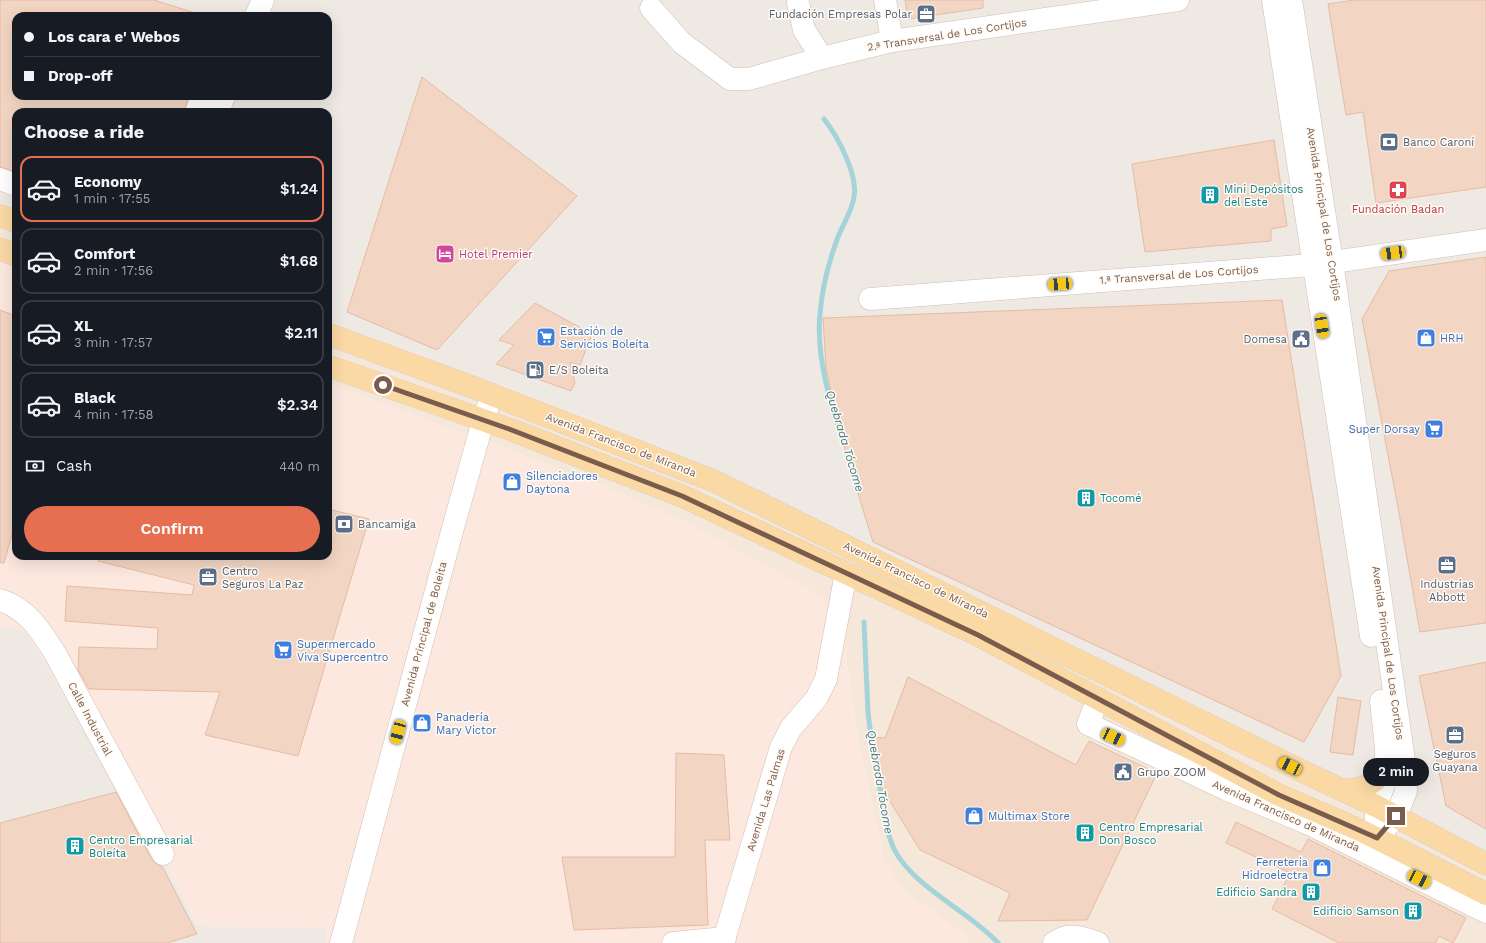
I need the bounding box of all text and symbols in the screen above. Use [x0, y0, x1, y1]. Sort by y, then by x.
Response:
office icon: Fundación Empresas Polar [915, 3, 937, 25]
place label: Fundación Empresas Polar [769, 8, 913, 21]
street label: 2.ª Transversal de Los Cortijos [866, 16, 1028, 54]
text: Los cara e' Webos [48, 28, 180, 46]
text: Drop-off [48, 67, 113, 85]
text: Choose a ride [24, 121, 144, 142]
street label: Avenida Principal de Los Cortijos [1304, 126, 1344, 302]
bank icon: Banco Caroní [1378, 131, 1400, 153]
place label: Banco Caroní [1403, 136, 1474, 149]
icon: car [26, 171, 62, 207]
text: Economy [74, 173, 141, 191]
pharmacy icon: Fundación Badan [1387, 179, 1409, 201]
text: $1.24 [280, 180, 318, 198]
place label: Mini Depósitos del Este [1224, 183, 1304, 209]
building icon: Mini Depósitos del Este [1199, 184, 1221, 206]
text: 1 min · 17:55 [74, 191, 150, 206]
place label: Fundación Badan [1352, 203, 1444, 216]
icon: car [26, 243, 62, 279]
hotel icon: Hotel Premier [434, 243, 456, 265]
text: Comfort [74, 245, 135, 263]
car [1380, 245, 1406, 261]
place label: Hotel Premier [459, 248, 533, 261]
text: $1.68 [280, 252, 318, 270]
text: 2 min · 17:56 [74, 263, 153, 278]
street label: 1.ª Transversal de Los Cortijos [1099, 263, 1259, 287]
car [1048, 277, 1072, 291]
car [1314, 313, 1330, 339]
icon: car [26, 315, 62, 351]
text: XL [74, 317, 93, 335]
text: $2.11 [285, 324, 318, 342]
place label: Estación de Servicios Boleíta [560, 325, 649, 351]
supermarket icon: Estación de Servicios Boleíta [535, 326, 557, 348]
shop icon: HRH [1415, 327, 1437, 349]
public building icon: Domesa [1290, 328, 1312, 350]
place label: HRH [1440, 332, 1463, 345]
place label: Domesa [1244, 333, 1287, 346]
text: 3 min · 17:57 [74, 335, 153, 350]
fuel station icon: E/S Boleíta [524, 359, 546, 381]
place label: E/S Boleíta [549, 364, 609, 377]
route start [374, 376, 392, 394]
icon: car [26, 387, 62, 423]
text: Black [74, 389, 116, 407]
water label: Quebrada Tócome [823, 389, 867, 494]
text: $2.34 [277, 396, 318, 414]
text: 4 min · 17:58 [74, 407, 154, 422]
street label: Avenida Francisco de Miranda [544, 410, 698, 480]
supermarket icon: Super Dorsay [1423, 418, 1445, 440]
place label: Super Dorsay [1349, 423, 1420, 436]
icon: cash [24, 455, 46, 477]
text: Cash [56, 457, 92, 475]
text: 440 m [279, 459, 320, 474]
place label: Silenciadores Daytona [526, 470, 598, 496]
shop icon: Silenciadores Daytona [501, 471, 523, 493]
building icon: Tocomé [1075, 487, 1097, 509]
place label: Tocomé [1100, 492, 1142, 505]
button: Confirm [24, 506, 320, 552]
bank icon: Bancamiga [333, 513, 355, 535]
place label: Bancamiga [358, 518, 416, 531]
street label: Avenida Francisco de Miranda [841, 539, 991, 621]
office icon: Industrias Abbott [1436, 554, 1458, 576]
street label: Avenida Principal de Boleíta [398, 560, 450, 708]
place label: Centro Seguros La Paz [222, 565, 304, 591]
street label: Avenida Principal de Los Cortijos [1369, 565, 1407, 741]
office icon: Centro Seguros La Paz [197, 566, 219, 588]
place label: Industrias Abbott [1420, 578, 1474, 604]
place label: Supermercado Viva Supercentro [297, 638, 388, 664]
supermarket icon: Supermercado Viva Supercentro [272, 639, 294, 661]
street label: Calle Industrial [65, 680, 115, 759]
place label: Panadería Mary Victor [436, 711, 497, 737]
shop icon: Panadería Mary Victor [411, 712, 433, 734]
car [389, 719, 407, 745]
office icon: Seguros Guayana [1444, 724, 1466, 746]
car [1100, 726, 1126, 748]
water label: Quebrada Tócome [864, 729, 896, 835]
street label: Avenida Las Palmas [744, 747, 788, 853]
place label: Seguros Guayana [1432, 748, 1478, 774]
car [1277, 755, 1303, 777]
callout: 2 min [1363, 758, 1429, 786]
public building icon: Grupo ZOOM [1112, 761, 1134, 783]
text: 2 min [1378, 764, 1414, 779]
place label: Grupo ZOOM [1137, 766, 1206, 779]
street label: Avenida Francisco de Miranda [1210, 777, 1362, 855]
shop icon: Multimax Store [963, 805, 985, 827]
route end [1387, 807, 1405, 825]
place label: Multimax Store [988, 810, 1070, 823]
place label: Centro Empresarial Don Bosco [1099, 821, 1204, 847]
building icon: Centro Empresarial Don Bosco [1074, 822, 1096, 844]
place label: Centro Empresarial Boleíta [89, 834, 194, 860]
building icon: Centro Empresarial Boleíta [64, 835, 86, 857]
place label: Ferretería Hidroelectra [1242, 856, 1308, 882]
shop icon: Ferretería Hidroelectra [1311, 857, 1333, 879]
car [1406, 868, 1432, 890]
building icon: Edificio Sandra [1300, 881, 1322, 903]
place label: Edificio Sandra [1216, 886, 1297, 899]
building icon: Edificio Samson [1402, 900, 1424, 922]
place label: Edificio Samson [1313, 905, 1399, 918]

